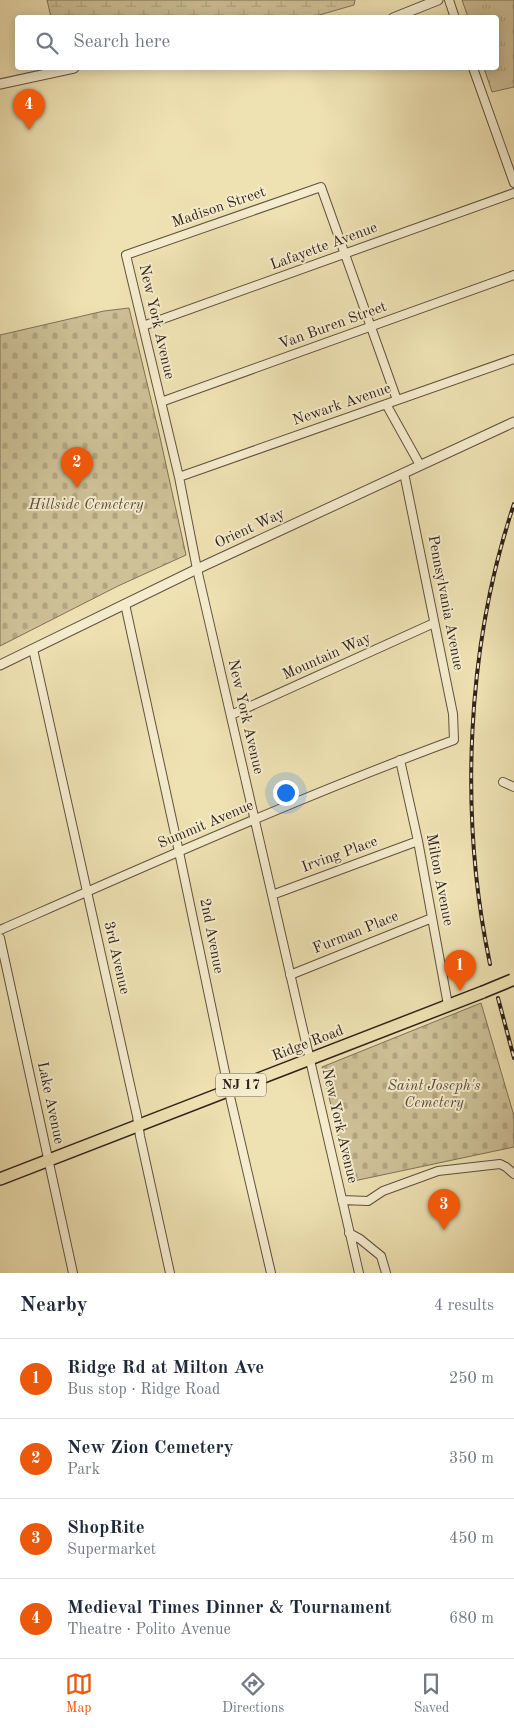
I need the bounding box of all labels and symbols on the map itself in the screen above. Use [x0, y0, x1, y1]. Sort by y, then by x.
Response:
pin: 4 [13, 89, 45, 130]
street label: Madison Street [170, 185, 268, 231]
street label: Lafayette Avenue [268, 221, 380, 273]
street label: New York Avenue [135, 263, 177, 381]
street label: Van Buren Street [277, 300, 389, 352]
street label: Newark Avenue [291, 381, 393, 429]
pin: 2 [61, 447, 93, 488]
park label: Hillside Cemetery [28, 498, 144, 513]
street label: Orient Way [213, 506, 287, 552]
street label: Pennsylvania Avenue [425, 534, 465, 672]
street label: Mountain Way [281, 631, 374, 683]
street label: New York Avenue [224, 658, 266, 776]
your location [273, 780, 299, 806]
street label: Summit Avenue [156, 798, 256, 852]
street label: Milton Avenue [423, 833, 455, 927]
street label: Irving Place [300, 834, 380, 876]
street label: 2nd Avenue [196, 897, 226, 975]
street label: Furman Place [311, 909, 401, 957]
street label: 3rd Avenue [100, 920, 132, 996]
pin: 1 [444, 950, 476, 991]
street label: Ridge Road [270, 1023, 346, 1064]
street label: Lake Avenue [34, 1060, 66, 1146]
street label: New York Avenue [318, 1067, 360, 1185]
road number: NJ 17 [216, 1074, 266, 1096]
park label: Saint Joseph's Cemetery [387, 1079, 481, 1111]
pin: 3 [428, 1189, 460, 1230]

